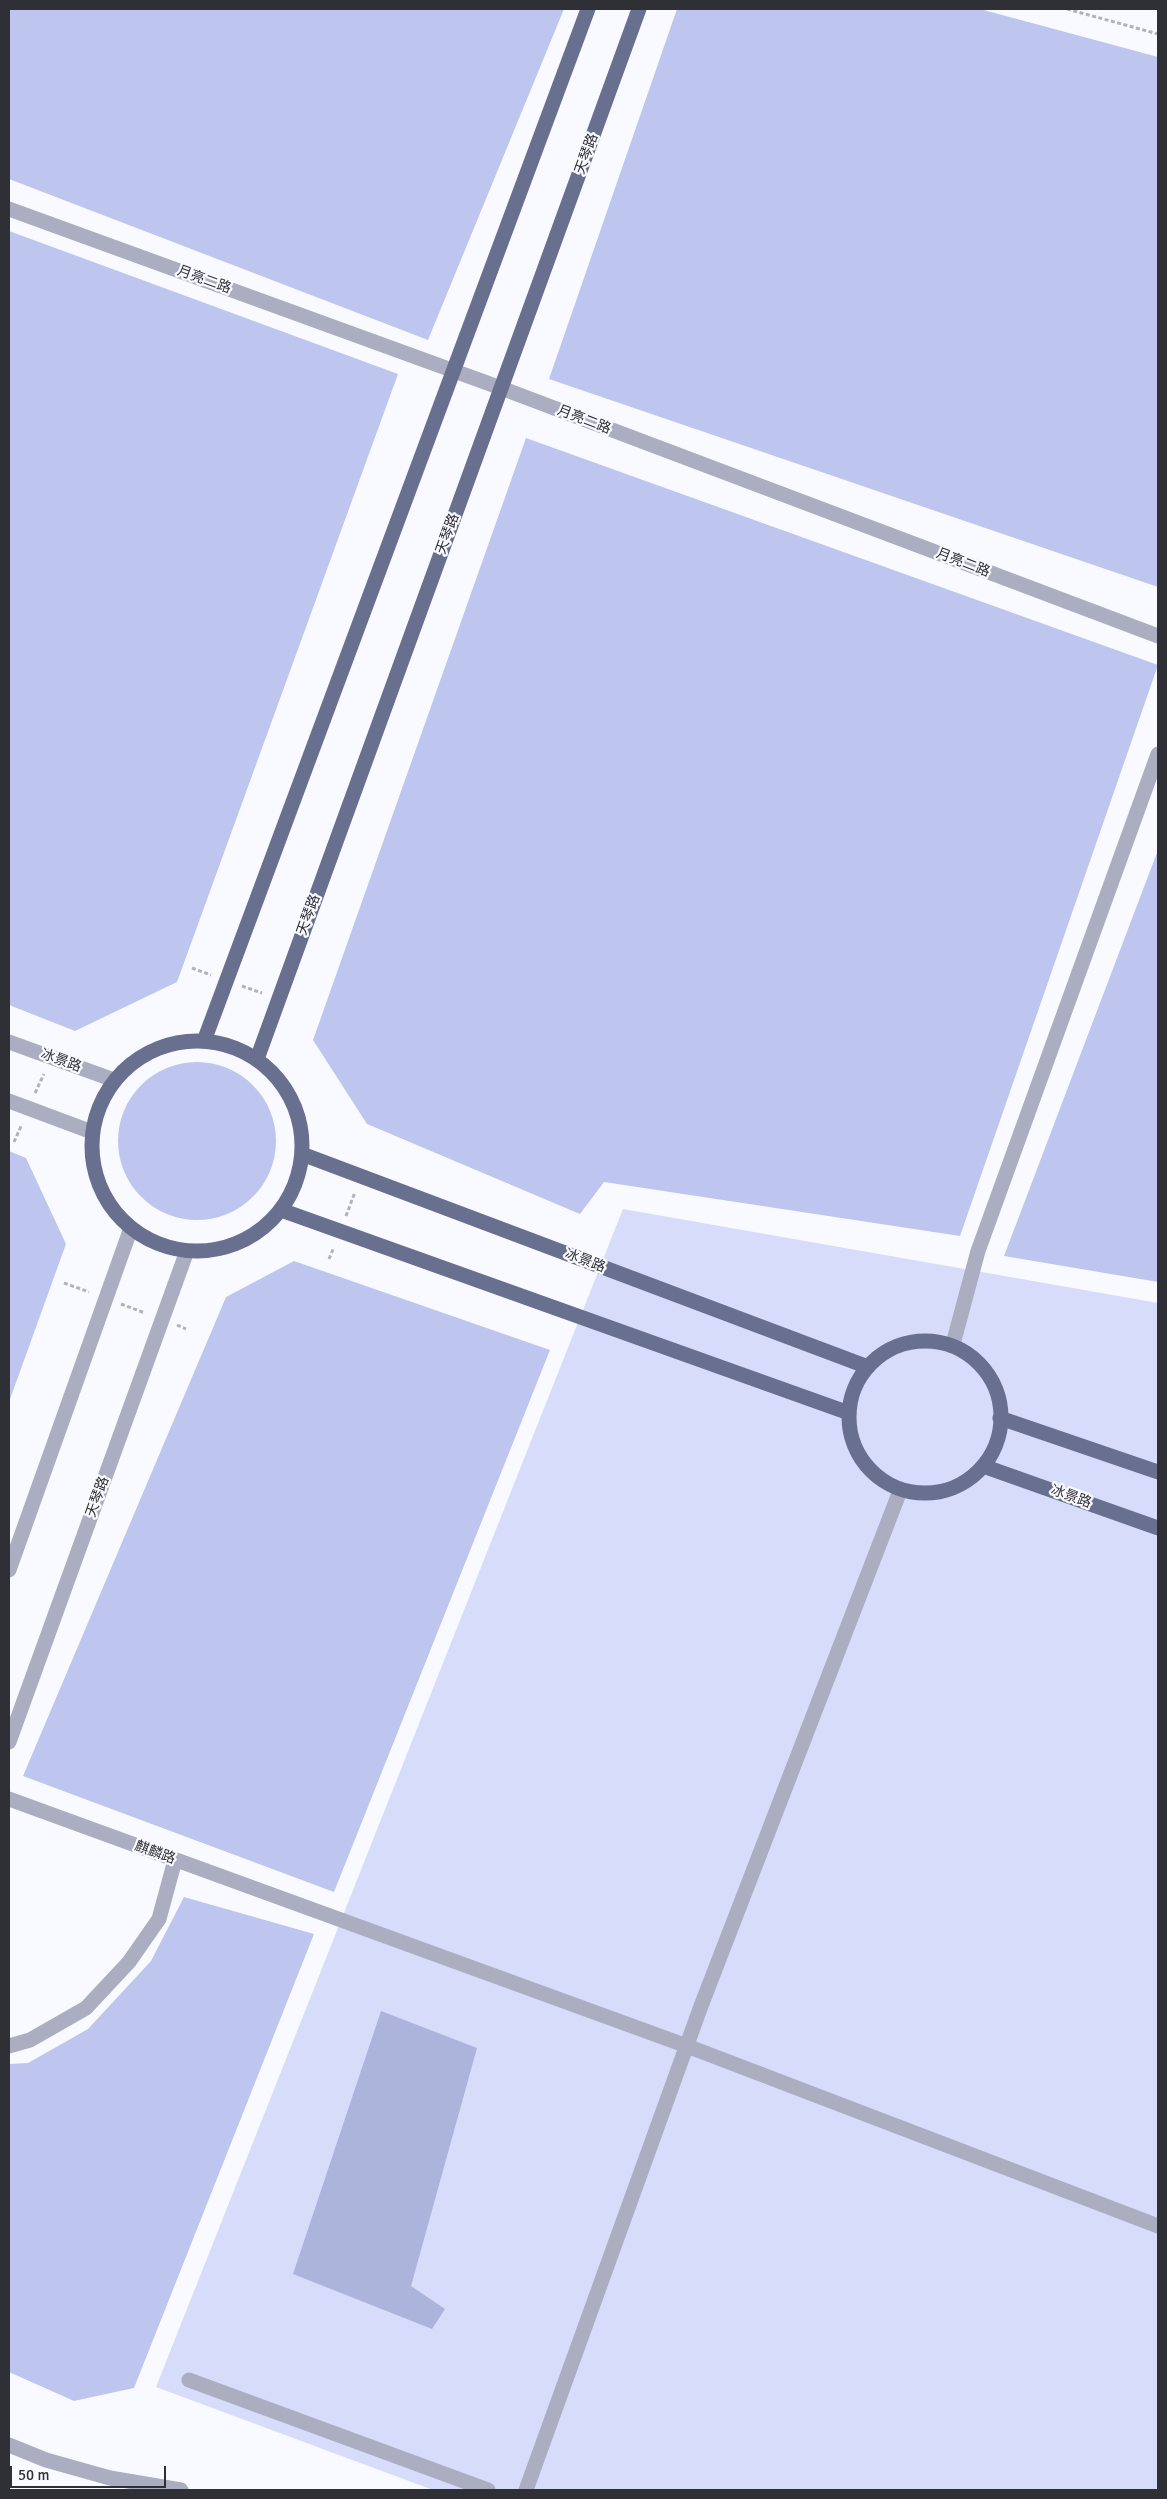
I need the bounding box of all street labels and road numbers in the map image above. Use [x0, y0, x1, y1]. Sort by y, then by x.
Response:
street label: 天琴路 [572, 131, 602, 177]
street label: 月亮二路 [175, 263, 233, 297]
street label: 月亮二路 [555, 402, 613, 438]
street label: 天琴路 [433, 511, 463, 557]
street label: 月亮二路 [934, 545, 992, 581]
street label: 天琴路 [294, 892, 324, 938]
street label: 冰景路 [38, 1046, 84, 1076]
street label: 冰景路 [562, 1246, 608, 1276]
street label: 天琴路 [83, 1474, 113, 1520]
street label: 冰景路 [1048, 1482, 1094, 1512]
street label: 麒麟路 [132, 1838, 178, 1868]

